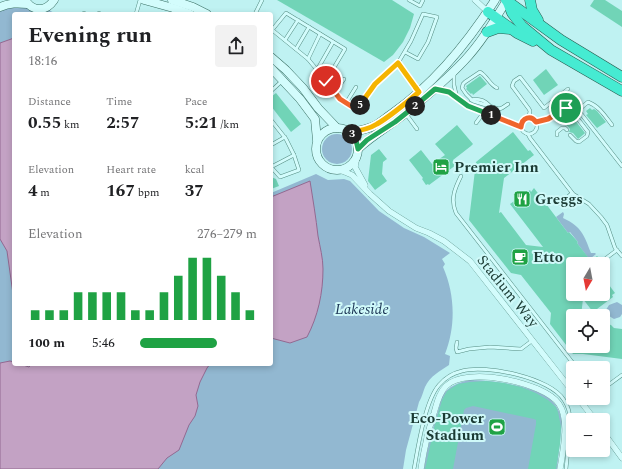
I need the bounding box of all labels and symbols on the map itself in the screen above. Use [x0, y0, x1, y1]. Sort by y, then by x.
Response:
pin [309, 64, 343, 98]
pin [549, 91, 583, 125]
pin: 5 [350, 95, 370, 115]
pin: 2 [405, 96, 425, 116]
pin: 1 [481, 105, 501, 125]
pin: 3 [342, 124, 362, 144]
place label: Premier Inn [454, 156, 539, 179]
hotel icon: Premier Inn [431, 157, 451, 177]
place label: Greggs [535, 188, 583, 211]
restaurant icon: Greggs [512, 189, 532, 209]
place label: Etto [533, 246, 563, 269]
cafe icon: Etto [510, 247, 530, 267]
street label: Stadium Way [471, 250, 545, 333]
north arrow [566, 257, 610, 301]
park label: Lakeside [335, 298, 389, 321]
place label: Eco-Power Stadium [410, 407, 485, 447]
sports icon: Eco-Power Stadium [487, 417, 507, 437]

